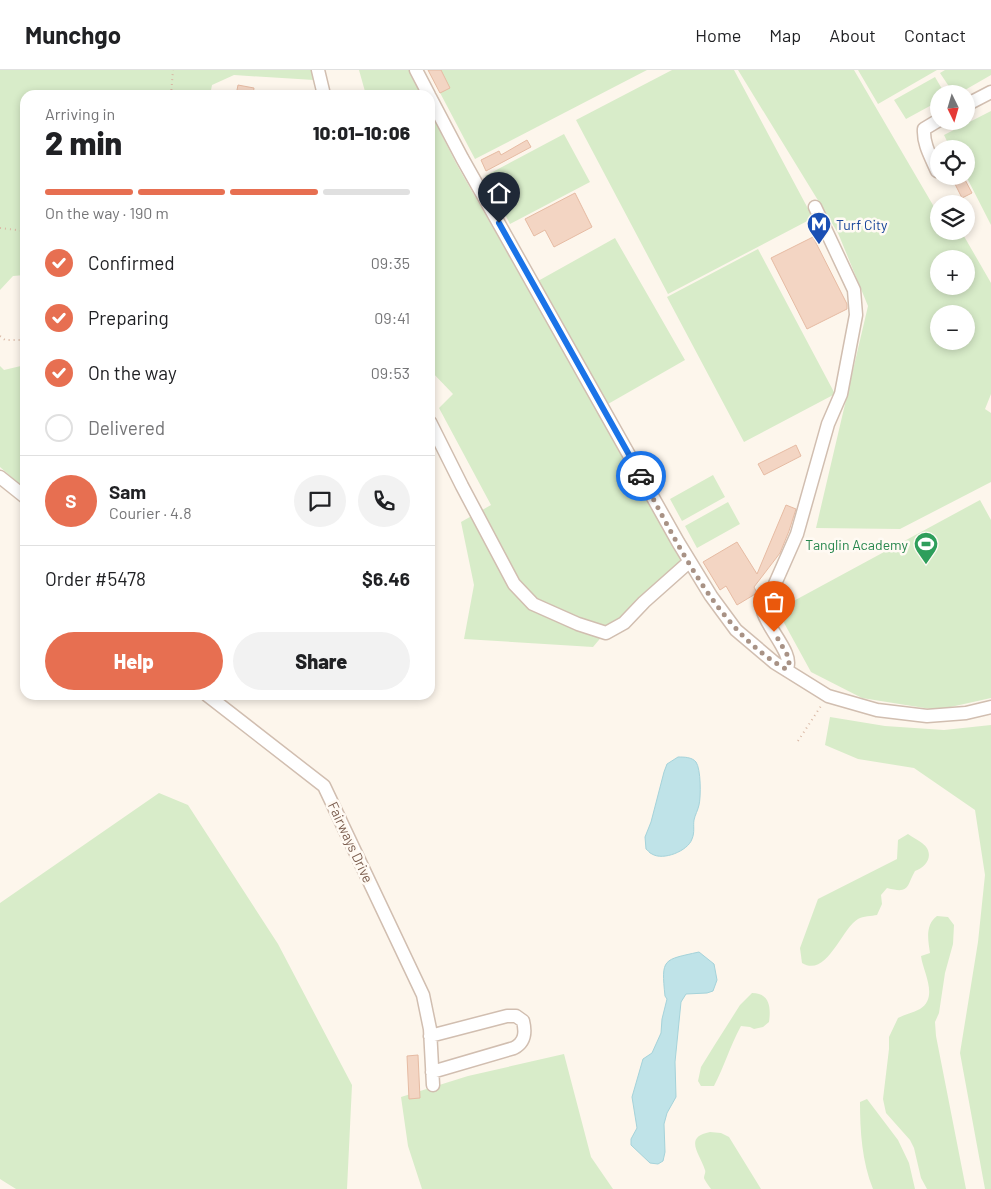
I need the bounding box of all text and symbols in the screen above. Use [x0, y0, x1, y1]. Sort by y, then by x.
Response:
text: Munchgo [25, 20, 121, 49]
text: Home [695, 24, 741, 46]
text: Map [769, 24, 801, 46]
text: About [829, 24, 876, 46]
text: Contact [904, 24, 966, 46]
north arrow [930, 85, 975, 130]
map controls [930, 85, 975, 350]
text: Arriving in [45, 104, 115, 123]
text: 10:01–10:06 [313, 121, 410, 144]
text: 2 min [45, 123, 122, 161]
button: locate [930, 140, 975, 185]
pin [478, 172, 520, 223]
icon: home [485, 179, 513, 207]
button: layers [930, 195, 975, 240]
text: On the way · 190 m [45, 203, 169, 222]
metro station icon: Turf City [806, 211, 832, 245]
place label: Turf City [836, 216, 888, 233]
icon: check [45, 249, 73, 277]
button: + [930, 250, 975, 295]
text: Confirmed [88, 251, 175, 274]
text: 09:35 [371, 253, 410, 272]
icon: check [45, 304, 73, 332]
button: − [930, 305, 975, 350]
text: Preparing [88, 306, 169, 329]
text: 09:41 [374, 308, 410, 327]
icon: check [45, 359, 73, 387]
text: On the way [88, 361, 177, 384]
text: 09:53 [371, 363, 410, 382]
text: Delivered [88, 416, 165, 439]
courier [616, 451, 666, 501]
icon: car [627, 462, 655, 490]
button: chat [294, 475, 346, 527]
button: phone [358, 475, 410, 527]
text: Sam [109, 480, 146, 503]
text: S [65, 489, 77, 512]
text: Courier · 4.8 [109, 503, 192, 522]
sports icon: Tanglin Academy [913, 531, 939, 565]
place label: Tanglin Academy [805, 536, 909, 553]
text: Order #5478 [45, 567, 146, 590]
text: $6.46 [362, 567, 410, 590]
pin [753, 581, 795, 632]
icon: bag [760, 588, 788, 616]
button: Help [45, 632, 223, 690]
button: Share [233, 632, 410, 690]
street label: Fairways Drive [325, 799, 377, 885]

